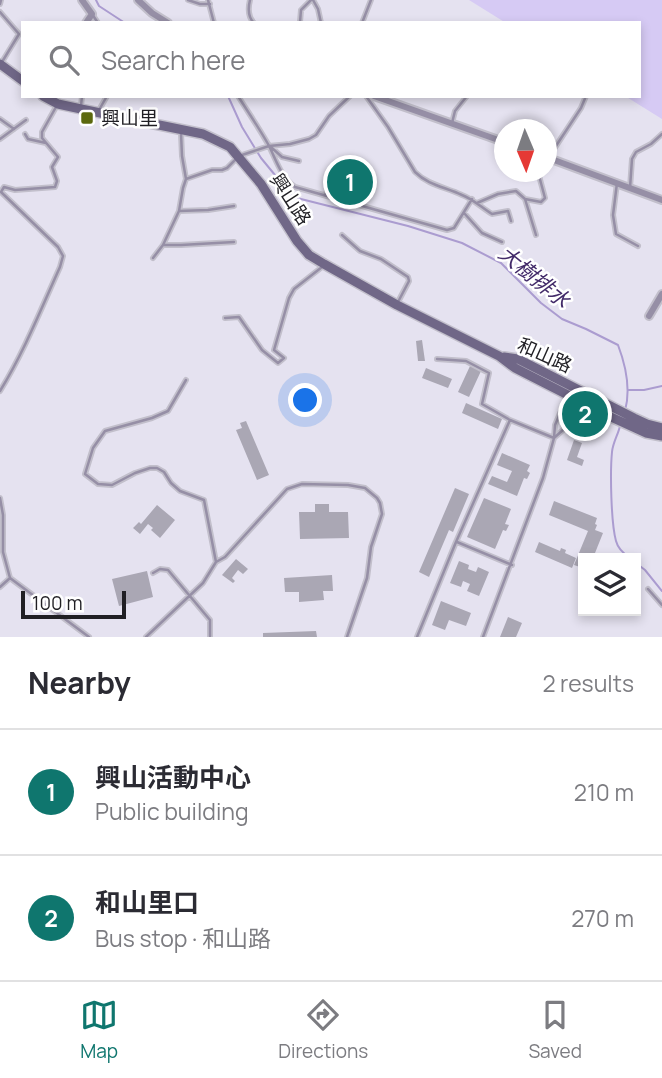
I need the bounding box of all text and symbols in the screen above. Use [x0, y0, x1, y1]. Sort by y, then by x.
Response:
search box [21, 21, 641, 98]
icon: search [45, 41, 83, 79]
text: Search here [101, 42, 246, 78]
place label: 興山里 [101, 105, 158, 131]
marker: 興山里 [79, 110, 95, 126]
north arrow [494, 119, 557, 182]
pin: 1 [327, 156, 373, 208]
street label: 興山路 [265, 168, 317, 230]
water label: 大樹排水 [493, 239, 577, 314]
street label: 和山路 [514, 332, 576, 378]
your location [288, 383, 322, 417]
pin: 2 [562, 388, 608, 440]
map controls [578, 553, 641, 616]
button: layers [578, 553, 641, 616]
scale bar [21, 588, 126, 620]
text: 100 m [32, 590, 83, 616]
text: Nearby [28, 662, 131, 703]
text: 2 results [542, 667, 634, 699]
text: 興山活動中心 [95, 759, 251, 795]
text: 1 [46, 776, 56, 808]
text: 210 m [574, 776, 634, 808]
text: Public building [95, 795, 249, 827]
text: 和山里口 [95, 884, 199, 920]
text: 2 [44, 902, 58, 934]
text: 270 m [571, 902, 634, 934]
text: Bus stop · 和山路 [95, 922, 271, 954]
tab: Map [80, 996, 118, 1064]
tab: Directions [278, 996, 368, 1064]
tab: Saved [528, 996, 582, 1064]

